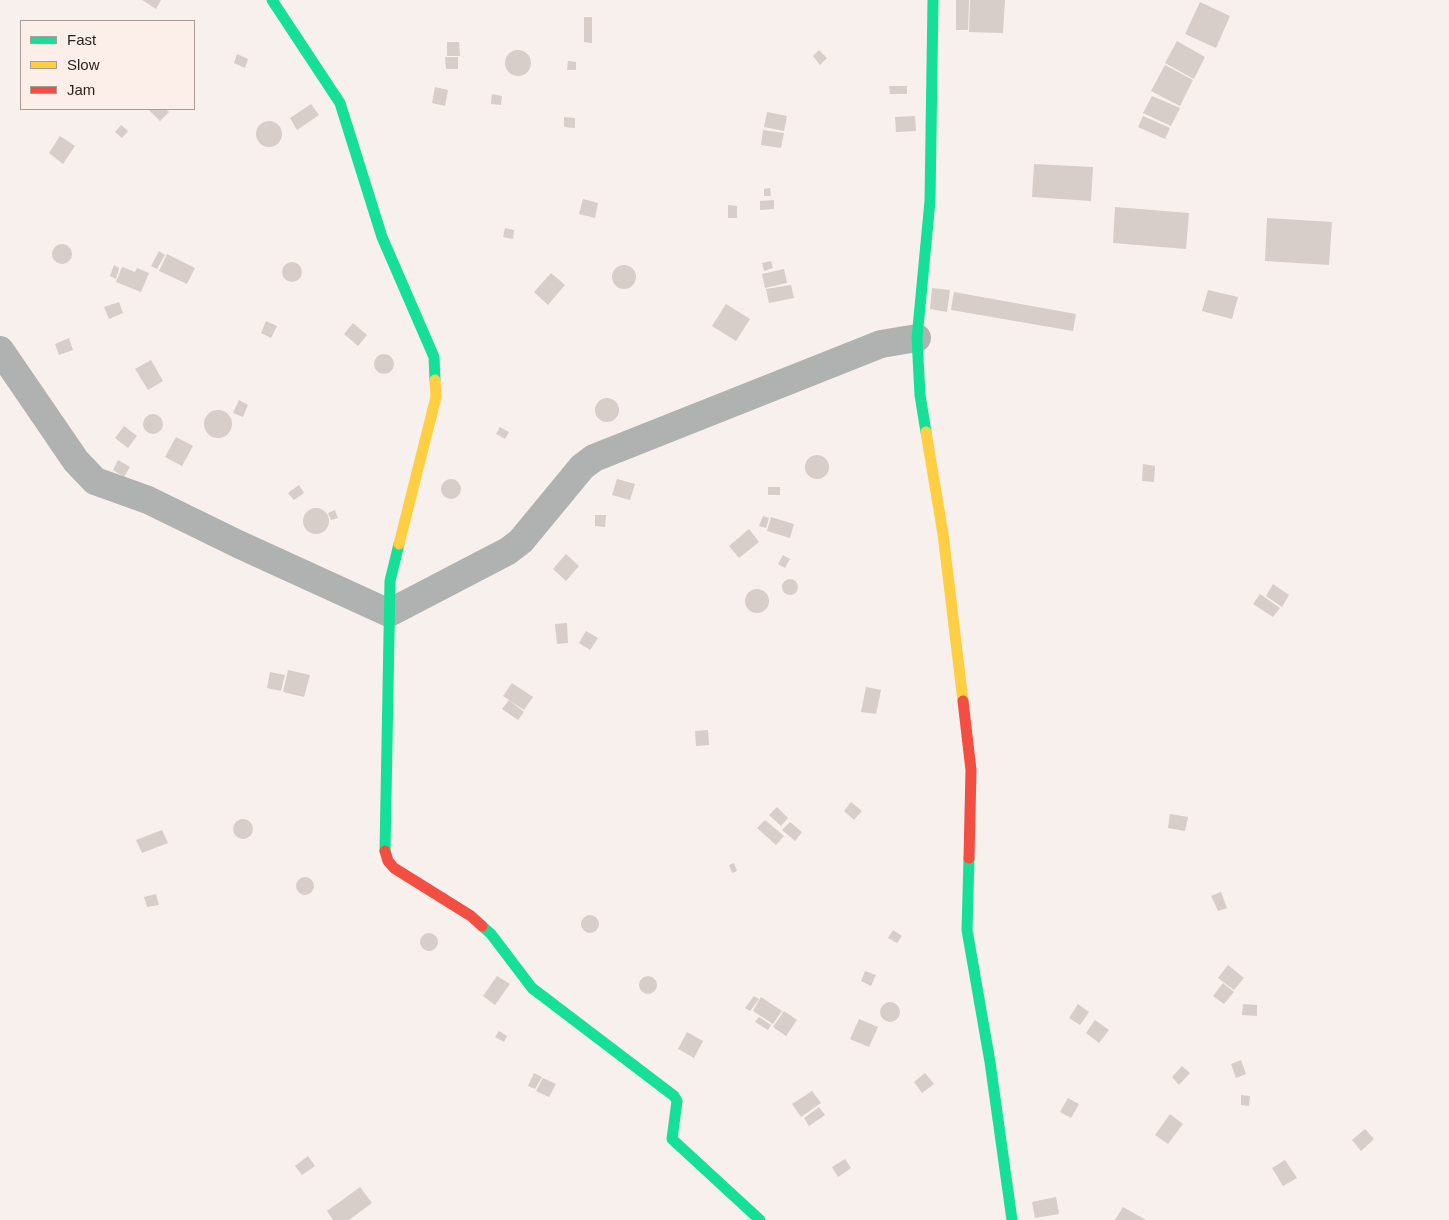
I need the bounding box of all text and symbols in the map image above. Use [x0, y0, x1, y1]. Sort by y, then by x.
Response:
legend [20, 20, 195, 110]
text: Fast [67, 31, 96, 48]
text: Slow [67, 56, 100, 73]
text: Jam [67, 81, 95, 98]

